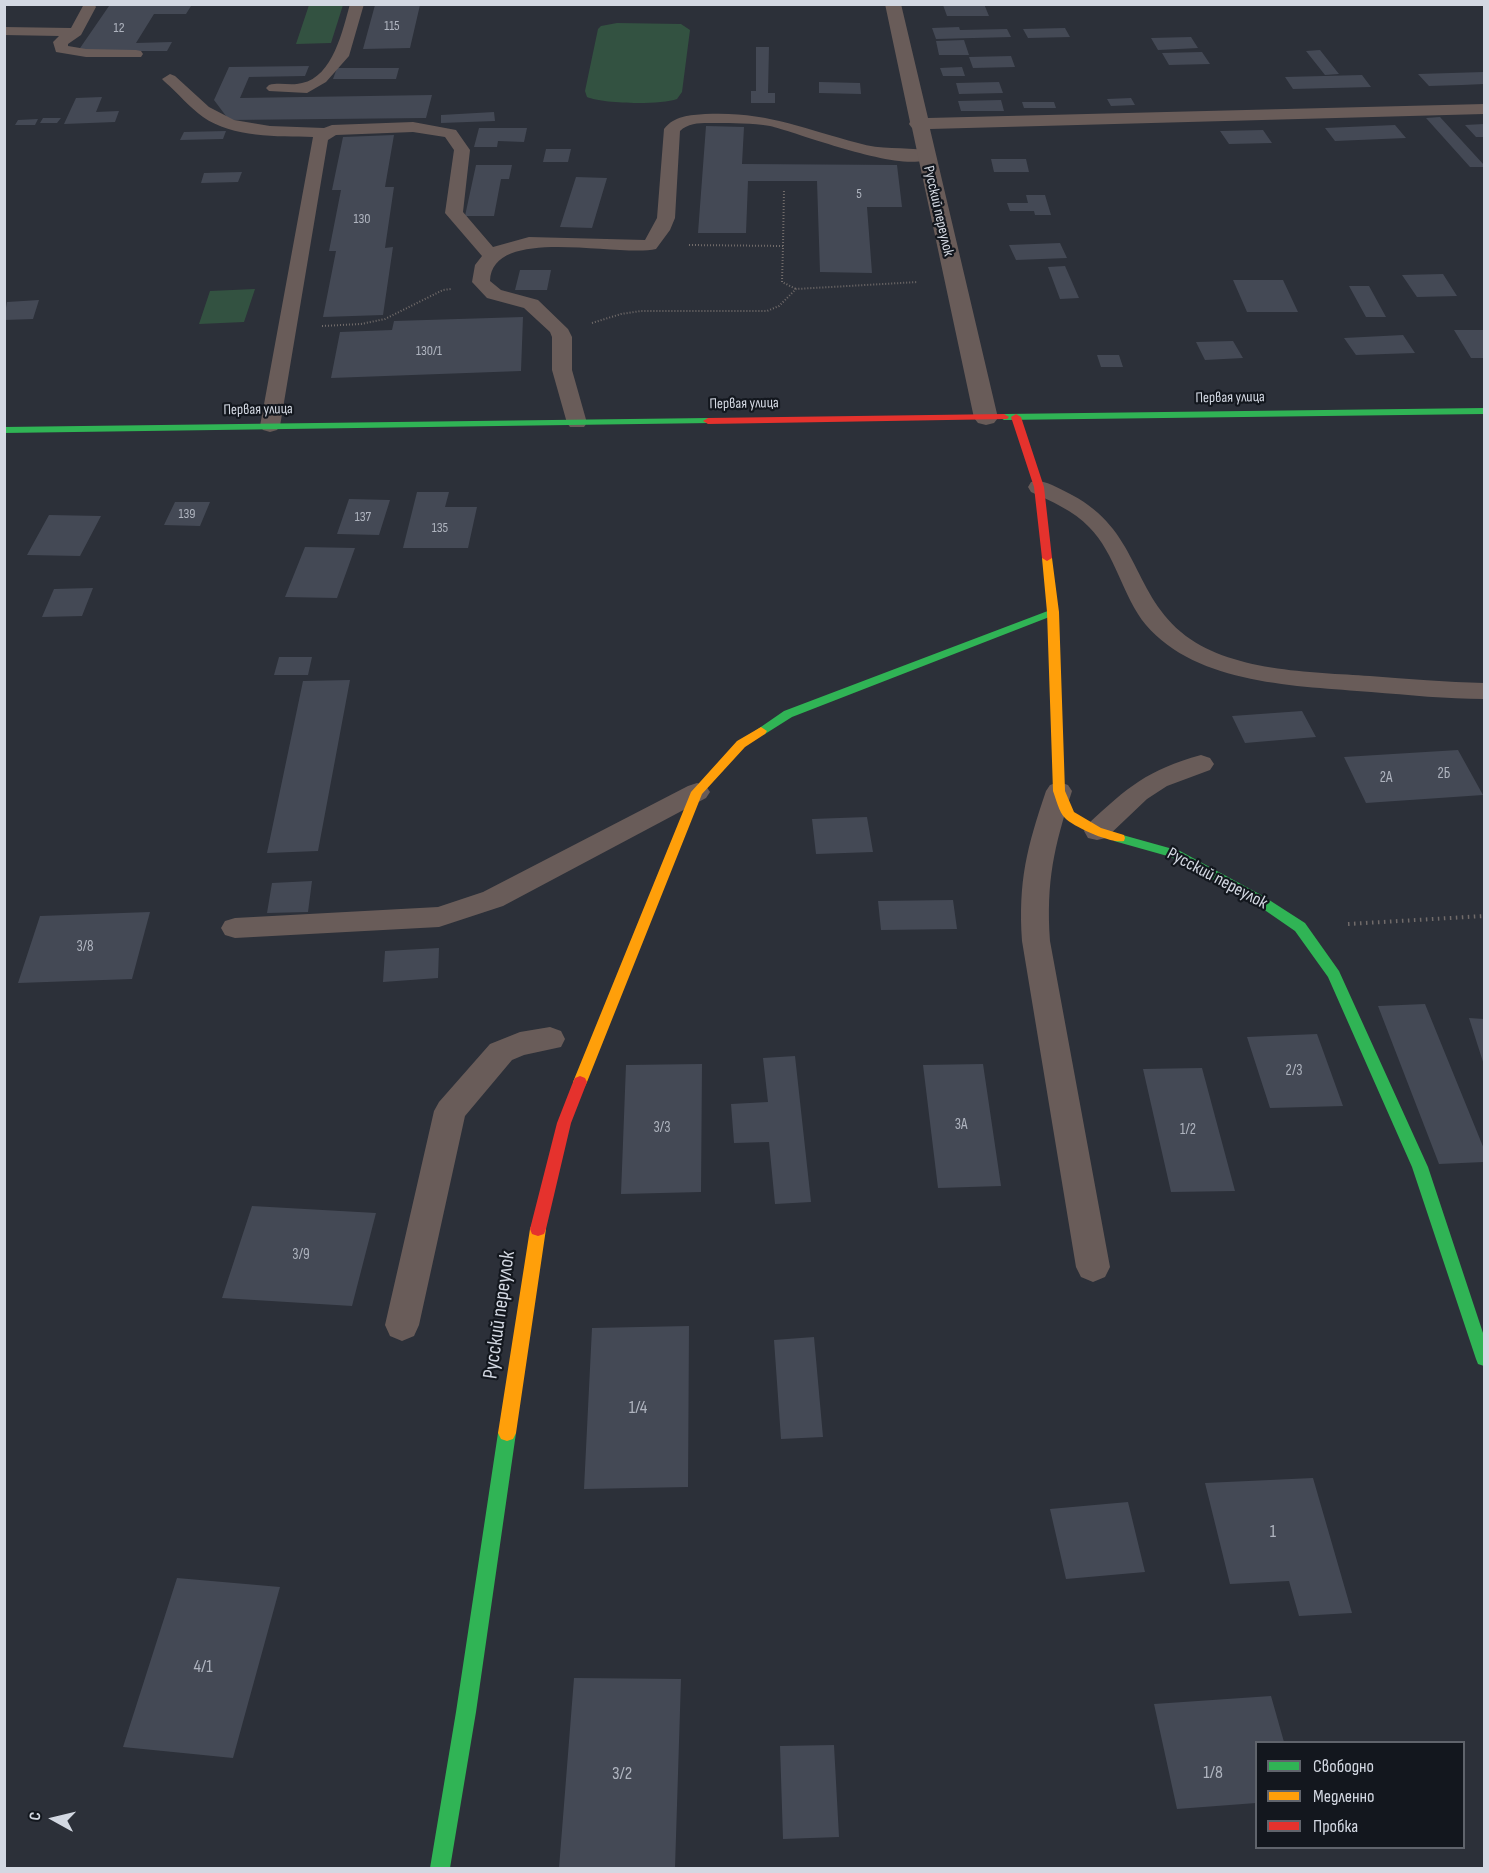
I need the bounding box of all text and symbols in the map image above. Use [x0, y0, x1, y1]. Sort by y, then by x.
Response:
house number: 115 [384, 18, 400, 34]
house number: 12 [114, 20, 124, 36]
street label: Русский переулок [919, 164, 957, 258]
house number: 5 [856, 186, 862, 202]
house number: 130 [353, 211, 371, 227]
house number: 130/1 [416, 343, 442, 359]
street label: Первая улица [1195, 388, 1265, 408]
street label: Первая улица [709, 394, 779, 414]
street label: Первая улица [223, 400, 293, 420]
house number: 139 [179, 506, 195, 522]
house number: 137 [355, 509, 371, 525]
house number: 135 [432, 520, 448, 536]
house number: 2Б [1438, 765, 1450, 783]
house number: 2А [1380, 769, 1392, 787]
street label: Русский переулок [1163, 844, 1271, 914]
house number: 3/8 [76, 938, 94, 956]
house number: 2/3 [1285, 1062, 1303, 1080]
house number: 3А [955, 1116, 967, 1134]
house number: 3/3 [654, 1119, 670, 1137]
house number: 1/2 [1180, 1121, 1196, 1139]
house number: 3/9 [292, 1246, 310, 1264]
street label: Русский переулок [479, 1249, 521, 1381]
house number: 1/4 [629, 1397, 647, 1419]
house number: 1 [1270, 1521, 1276, 1543]
house number: 4/1 [193, 1656, 213, 1678]
legend [1255, 1741, 1465, 1849]
text: Свободно [1313, 1756, 1374, 1777]
house number: 1/8 [1203, 1762, 1223, 1784]
house number: 3/2 [612, 1763, 632, 1785]
text: Медленно [1313, 1786, 1375, 1807]
north arrow [24, 1789, 84, 1849]
text: С [26, 1811, 46, 1822]
text: Пробка [1313, 1816, 1358, 1837]

